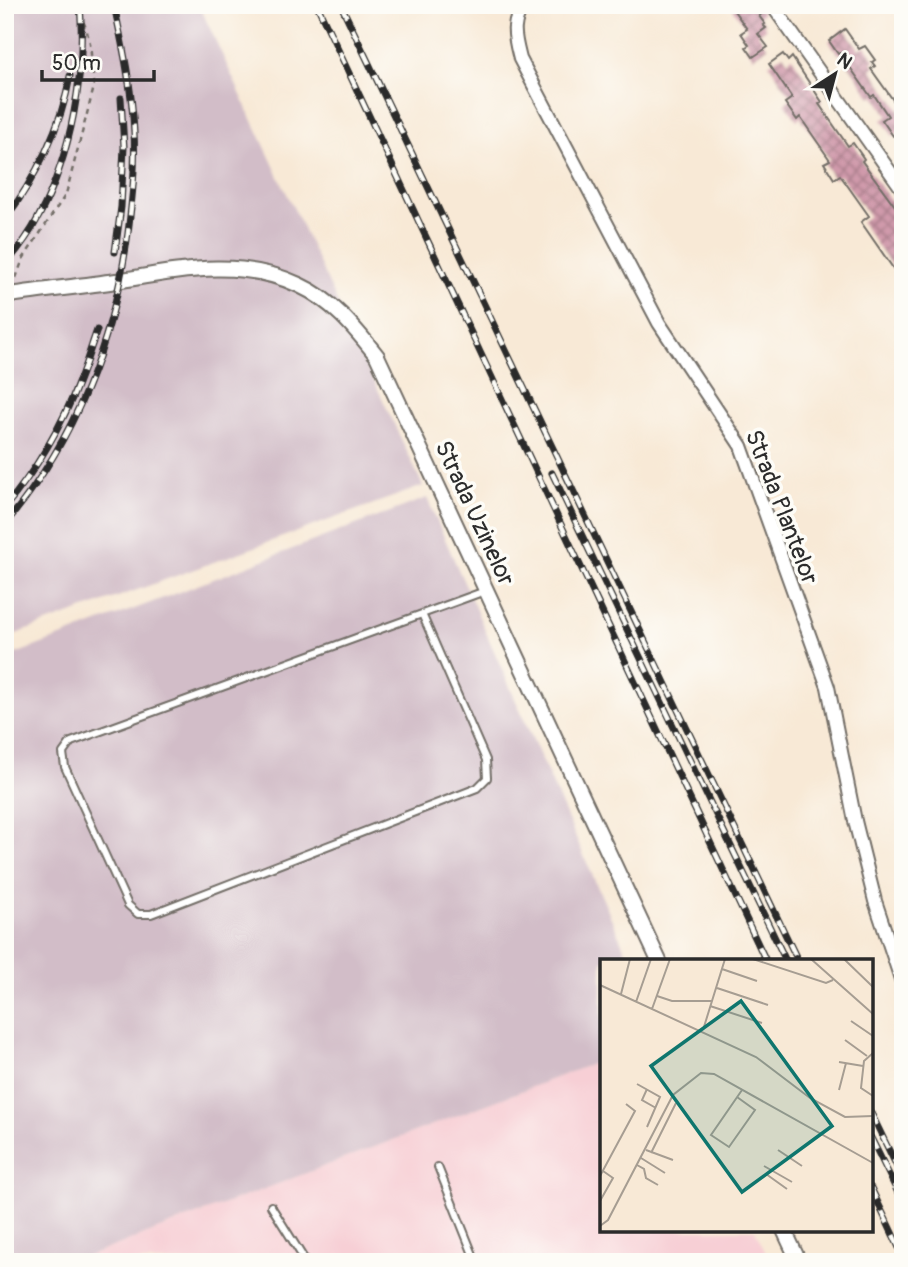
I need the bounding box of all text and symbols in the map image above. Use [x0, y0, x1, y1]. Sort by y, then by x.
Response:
scale bar [42, 38, 154, 82]
north arrow [800, 38, 870, 108]
text: N [832, 48, 857, 75]
text: 50 m [52, 50, 101, 77]
street label: Strada Plantelor [739, 426, 824, 589]
street label: Strada Uzinelor [428, 436, 521, 591]
inset map [600, 959, 873, 1232]

